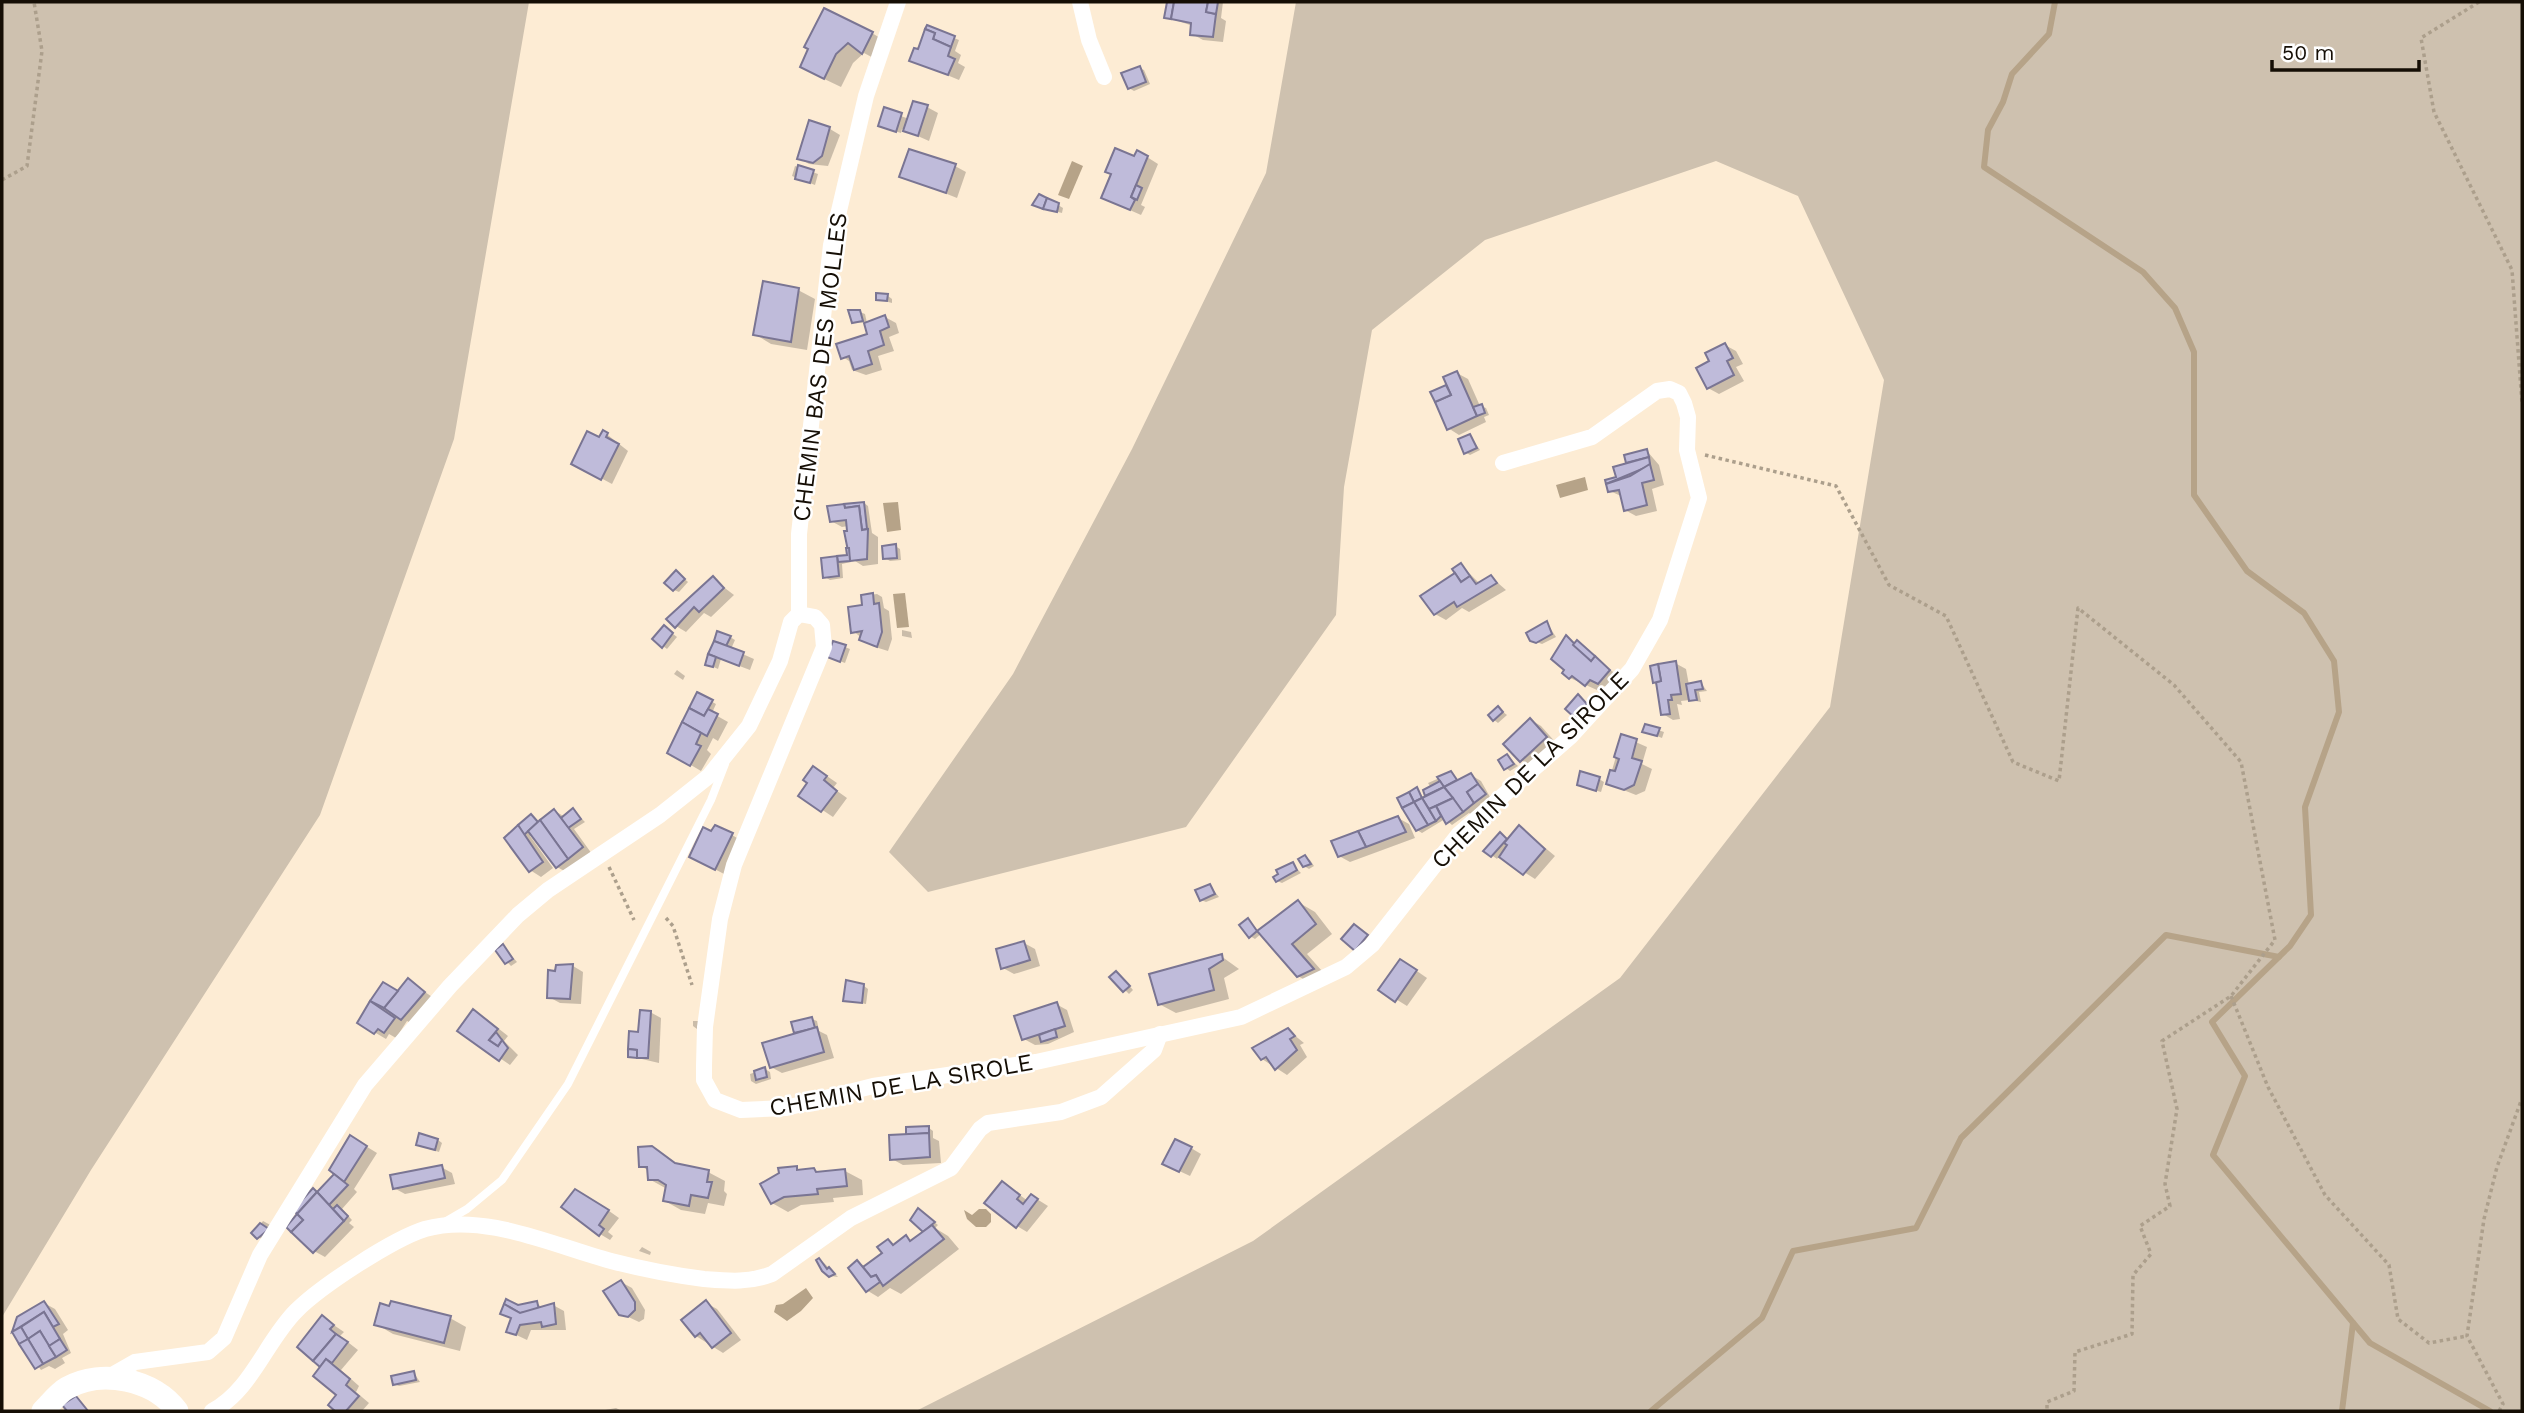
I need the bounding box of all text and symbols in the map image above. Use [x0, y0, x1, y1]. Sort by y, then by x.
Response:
scale bar [2272, 28, 2419, 72]
text: 50 m [2282, 40, 2334, 65]
street label: CHEMIN BAS DES MOLLES [787, 211, 853, 523]
street label: CHEMIN DE LA SIROLE [1426, 666, 1634, 874]
street label: CHEMIN DE LA SIROLE [767, 1048, 1035, 1122]

